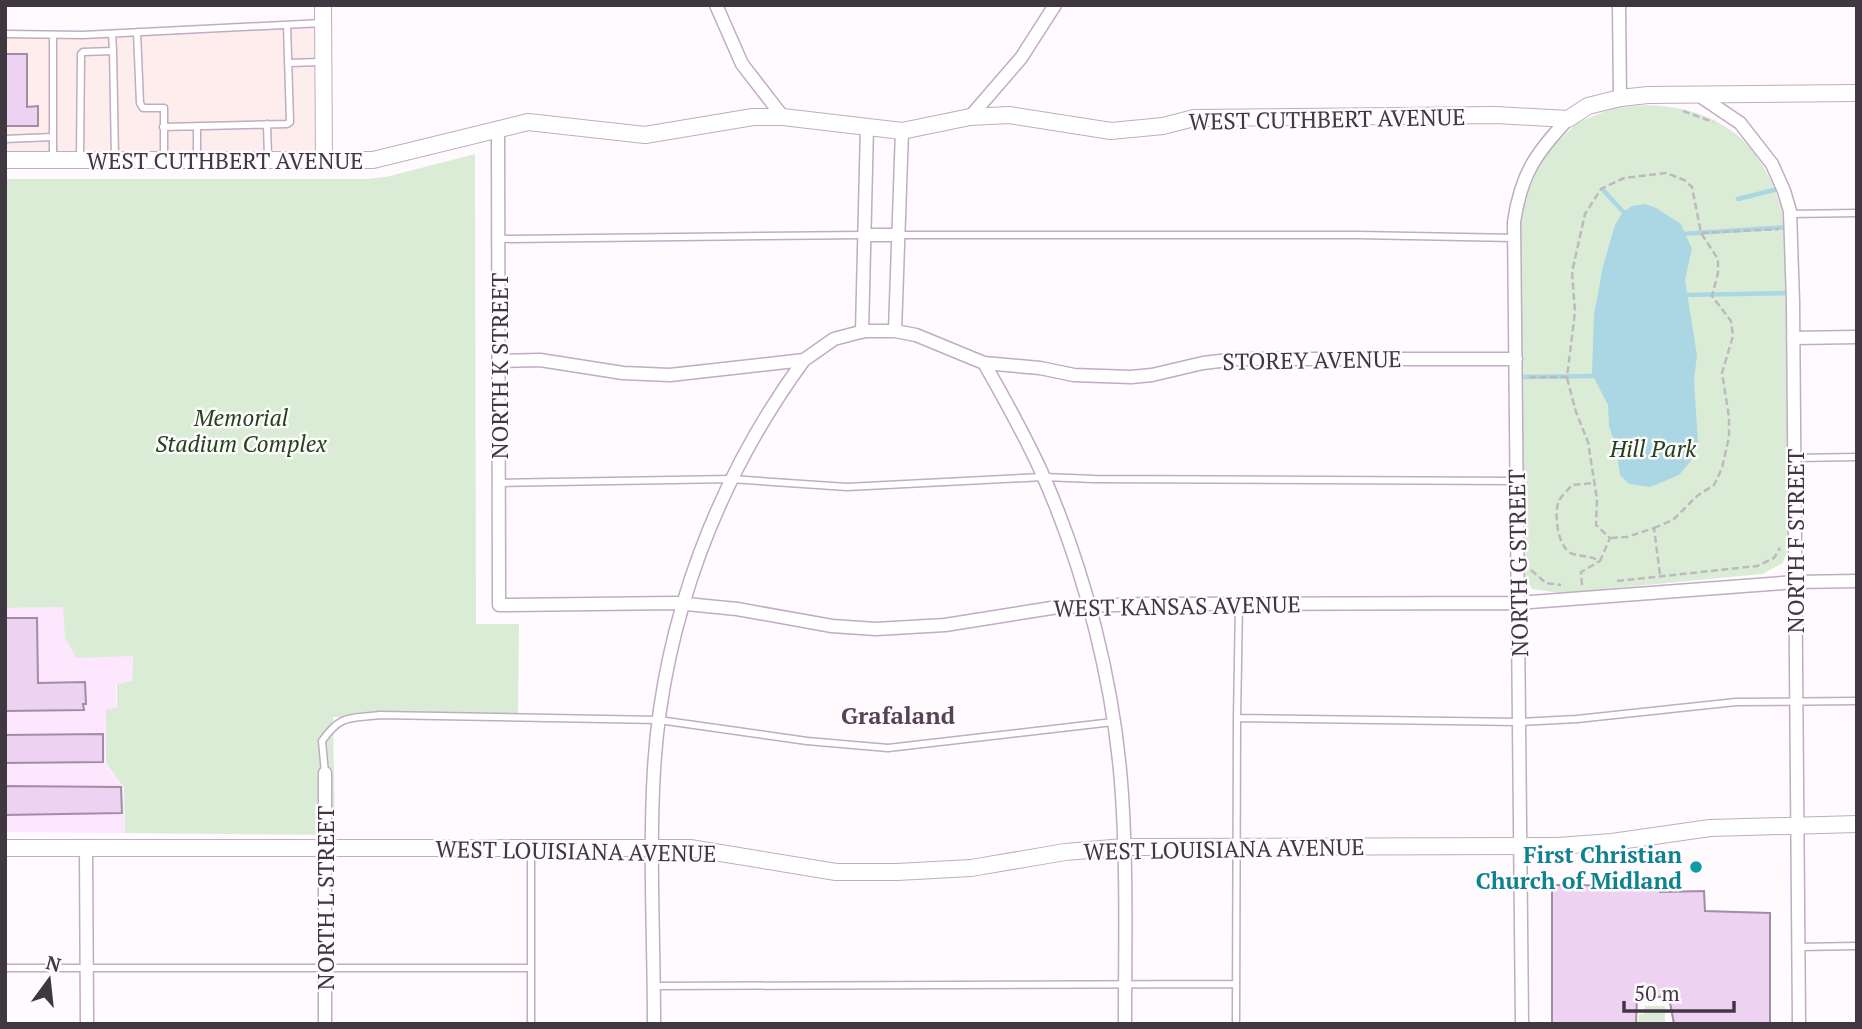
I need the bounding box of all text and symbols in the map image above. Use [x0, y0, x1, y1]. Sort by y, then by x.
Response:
street label: WEST CUTHBERT AVENUE [1188, 101, 1466, 137]
street label: WEST CUTHBERT AVENUE [87, 145, 363, 176]
street label: NORTH K STREET [484, 273, 515, 459]
street label: STOREY AVENUE [1222, 343, 1402, 377]
park label: Memorial Stadium Complex [155, 402, 327, 459]
park label: Hill Park [1609, 433, 1697, 464]
street label: NORTH F STREET [1780, 449, 1811, 633]
street label: NORTH G STREET [1501, 469, 1535, 657]
street label: WEST KANSAS AVENUE [1053, 588, 1301, 624]
district label: Grafaland [841, 699, 956, 731]
street label: NORTH L STREET [310, 806, 341, 990]
street label: WEST LOUISIANA AVENUE [1083, 831, 1365, 867]
street label: WEST LOUISIANA AVENUE [435, 833, 717, 869]
place label: First Christian Church of Midland [1476, 839, 1682, 896]
marker: First Christian Church of Midland [1688, 859, 1704, 875]
north arrow [14, 945, 84, 1015]
text: N [43, 949, 64, 977]
scale bar [1624, 970, 1734, 1014]
text: 50 m [1634, 979, 1680, 1007]

